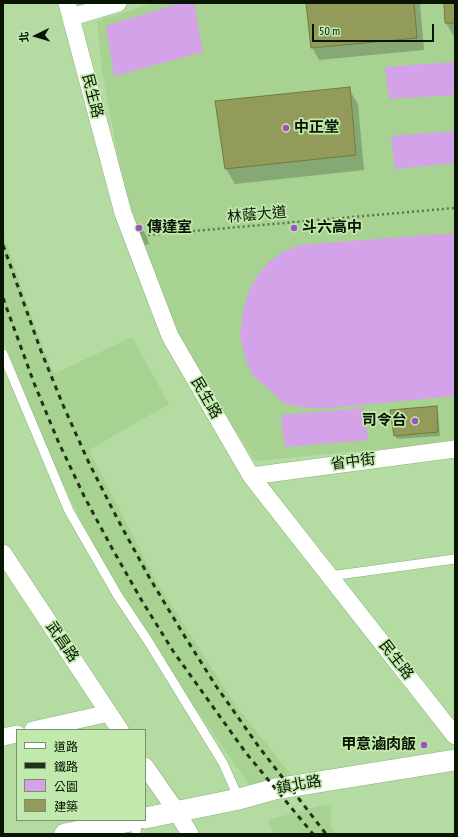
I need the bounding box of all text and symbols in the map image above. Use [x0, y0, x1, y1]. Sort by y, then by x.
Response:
north arrow [16, 16, 56, 56]
scale bar [314, 16, 436, 42]
text: 50 m [319, 23, 340, 38]
text: 北 [17, 31, 31, 43]
street label: 民生路 [78, 72, 106, 120]
place label: 中正堂 [294, 119, 339, 137]
marker: 中正堂 [281, 123, 291, 133]
street label: 林蔭大道 [226, 203, 288, 227]
place label: 傳達室 [147, 219, 192, 237]
place label: 斗六高中 [302, 219, 362, 237]
marker: 傳達室 [134, 223, 144, 233]
marker: 斗六高中 [289, 223, 299, 233]
street label: 民生路 [187, 374, 225, 422]
place label: 司令台 [362, 412, 407, 430]
marker: 司令台 [410, 416, 420, 426]
street label: 省中街 [330, 450, 376, 474]
street label: 武昌路 [42, 618, 82, 666]
street label: 民生路 [375, 637, 417, 683]
legend [16, 729, 146, 821]
place label: 甲意滷肉飯 [341, 736, 416, 754]
text: 道路 [54, 739, 78, 754]
marker: 甲意滷肉飯 [419, 740, 429, 750]
text: 鐵路 [54, 759, 78, 774]
street label: 鎮北路 [275, 772, 323, 798]
text: 公園 [54, 779, 78, 794]
text: 建築 [54, 799, 78, 814]

